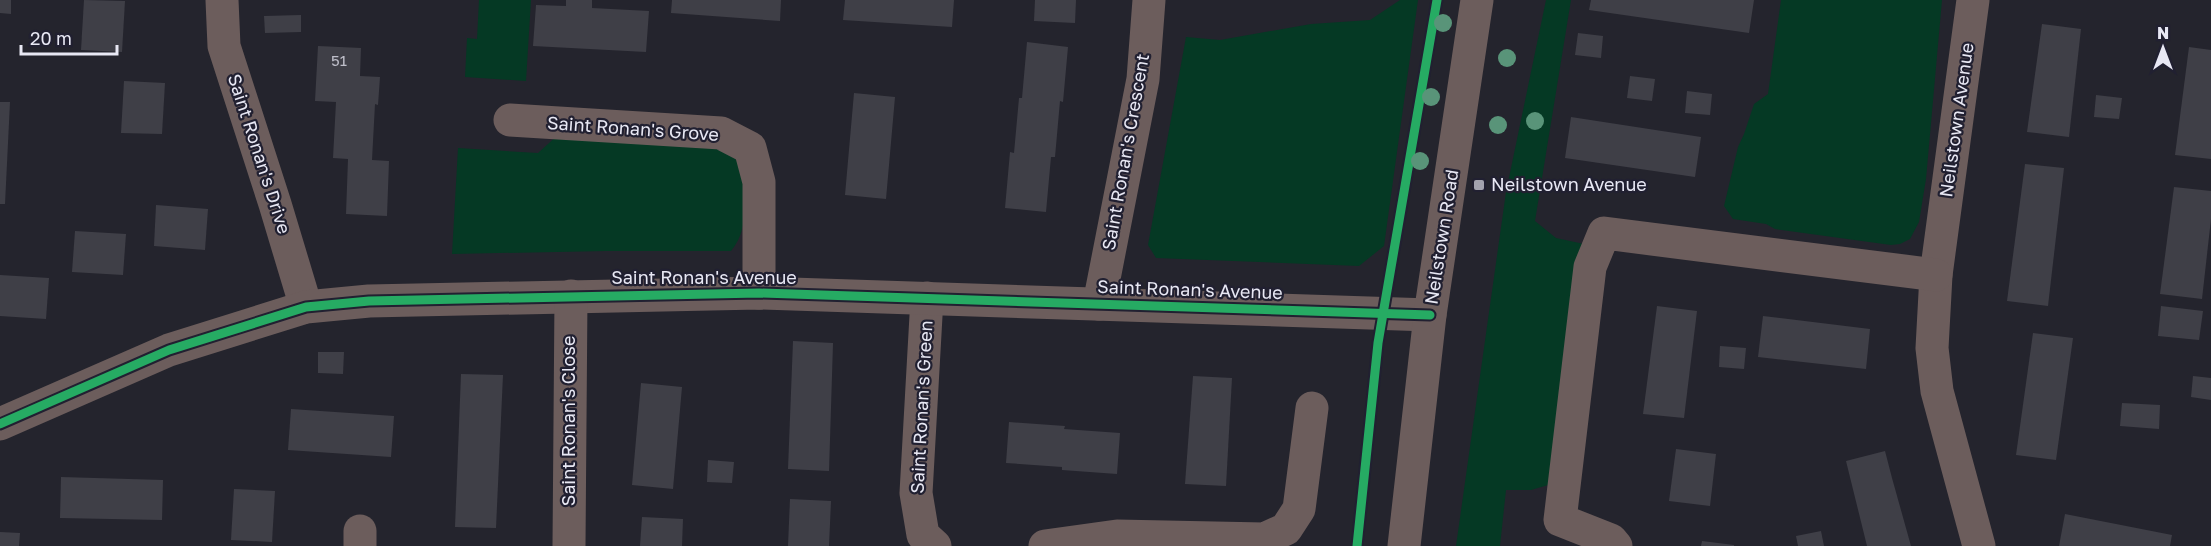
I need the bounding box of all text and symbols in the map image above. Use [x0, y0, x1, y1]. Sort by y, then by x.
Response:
scale bar [21, 18, 117, 56]
north arrow [2133, 18, 2193, 78]
text: N [2157, 23, 2169, 43]
text: 20 m [30, 27, 72, 49]
street label: Neilstown Avenue [1934, 41, 1978, 199]
house number: 51 [331, 51, 347, 69]
street label: Saint Ronan's Crescent [1097, 52, 1153, 252]
street label: Saint Ronan's Drive [224, 71, 296, 236]
street label: Saint Ronan's Grove [546, 111, 720, 145]
street label: Neilstown Road [1419, 168, 1463, 306]
place label: Neilstown Avenue [1491, 173, 1647, 195]
marker: Neilstown Avenue [1472, 178, 1486, 192]
street label: Saint Ronan's Avenue [611, 266, 797, 288]
street label: Saint Ronan's Avenue [1097, 275, 1283, 303]
street label: Saint Ronan's Green [905, 320, 937, 494]
street label: Saint Ronan's Close [557, 336, 579, 506]

